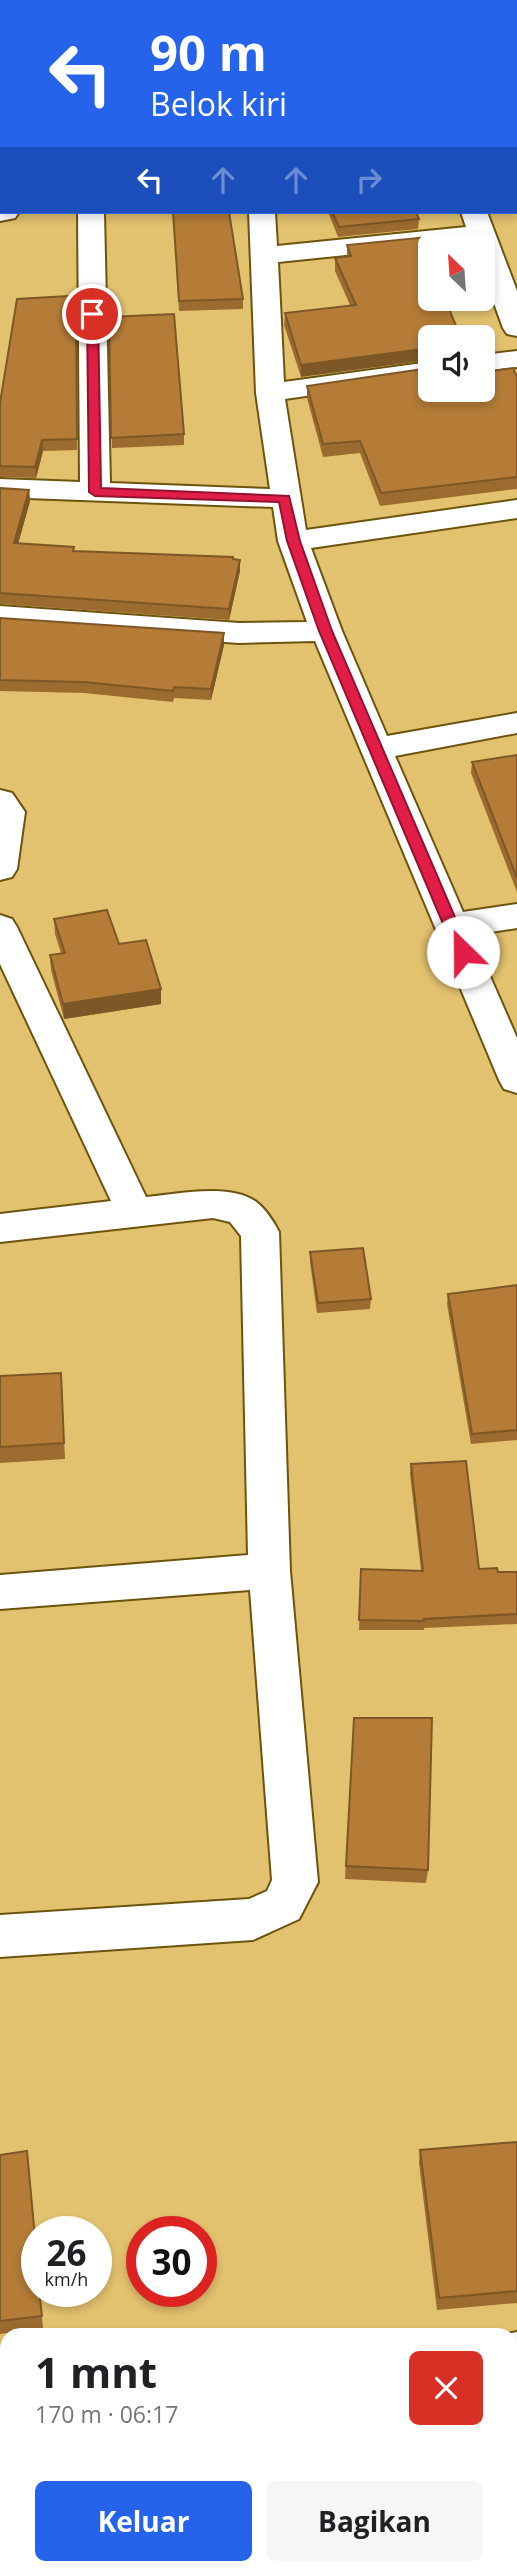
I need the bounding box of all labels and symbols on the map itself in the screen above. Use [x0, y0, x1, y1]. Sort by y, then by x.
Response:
north arrow [418, 234, 495, 312]
pin [62, 284, 122, 344]
position arrow [426, 915, 500, 989]
speed limit sign: 30 [126, 2216, 217, 2307]

